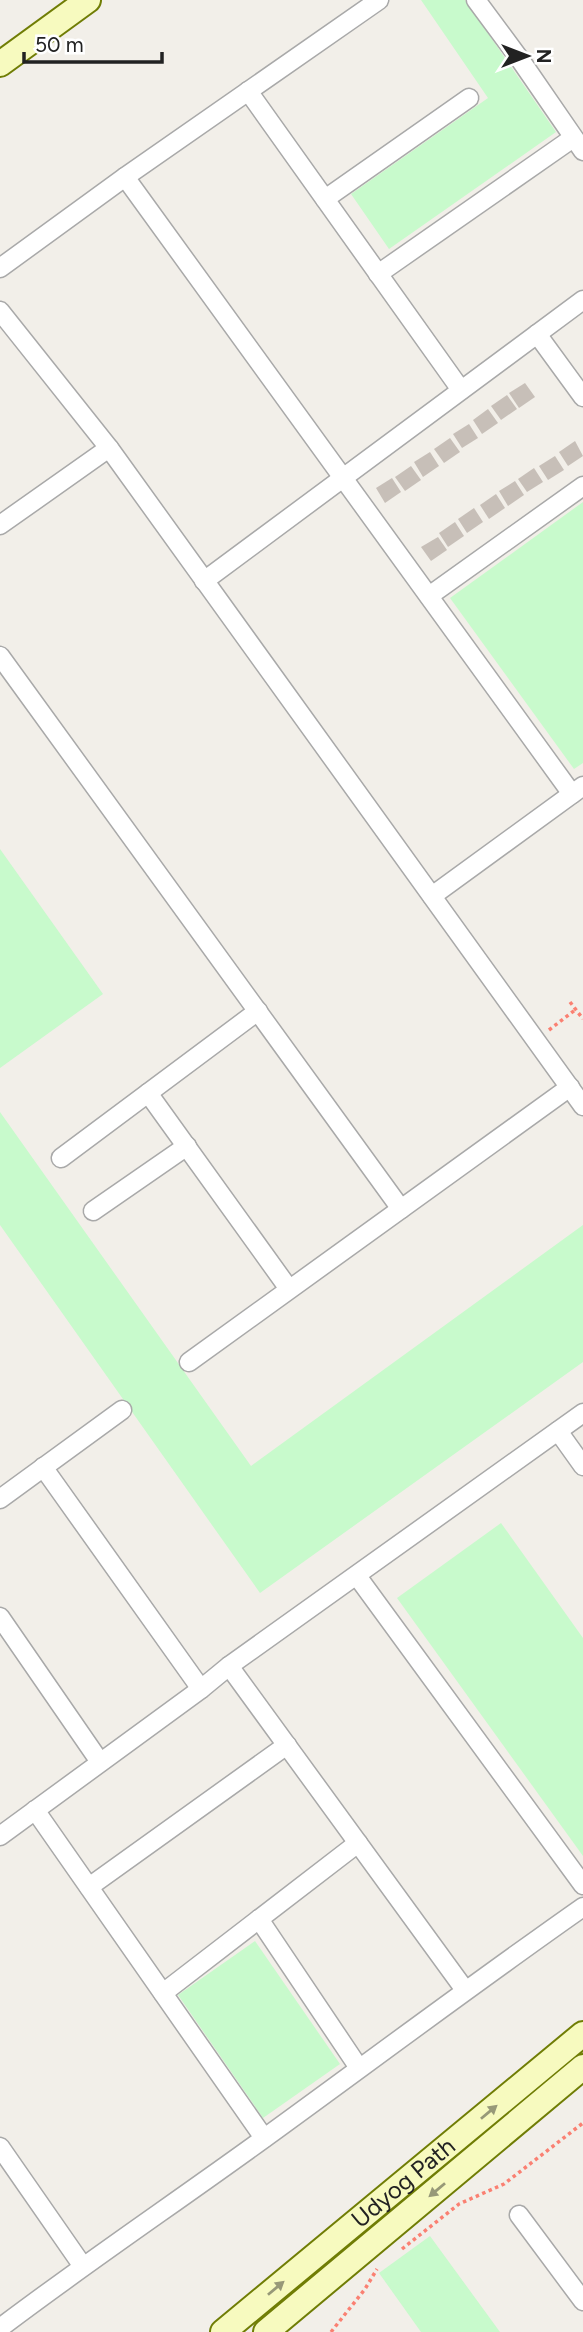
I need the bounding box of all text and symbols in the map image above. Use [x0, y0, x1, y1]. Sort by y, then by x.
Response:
scale bar [24, 21, 163, 65]
north arrow [492, 21, 562, 91]
text: 50 m [35, 32, 84, 57]
text: N [532, 49, 555, 63]
one-way arrow [480, 2105, 497, 2120]
street label: Udyog Path [345, 2131, 461, 2234]
one-way arrow [428, 2182, 445, 2197]
one-way arrow [266, 2281, 284, 2296]

